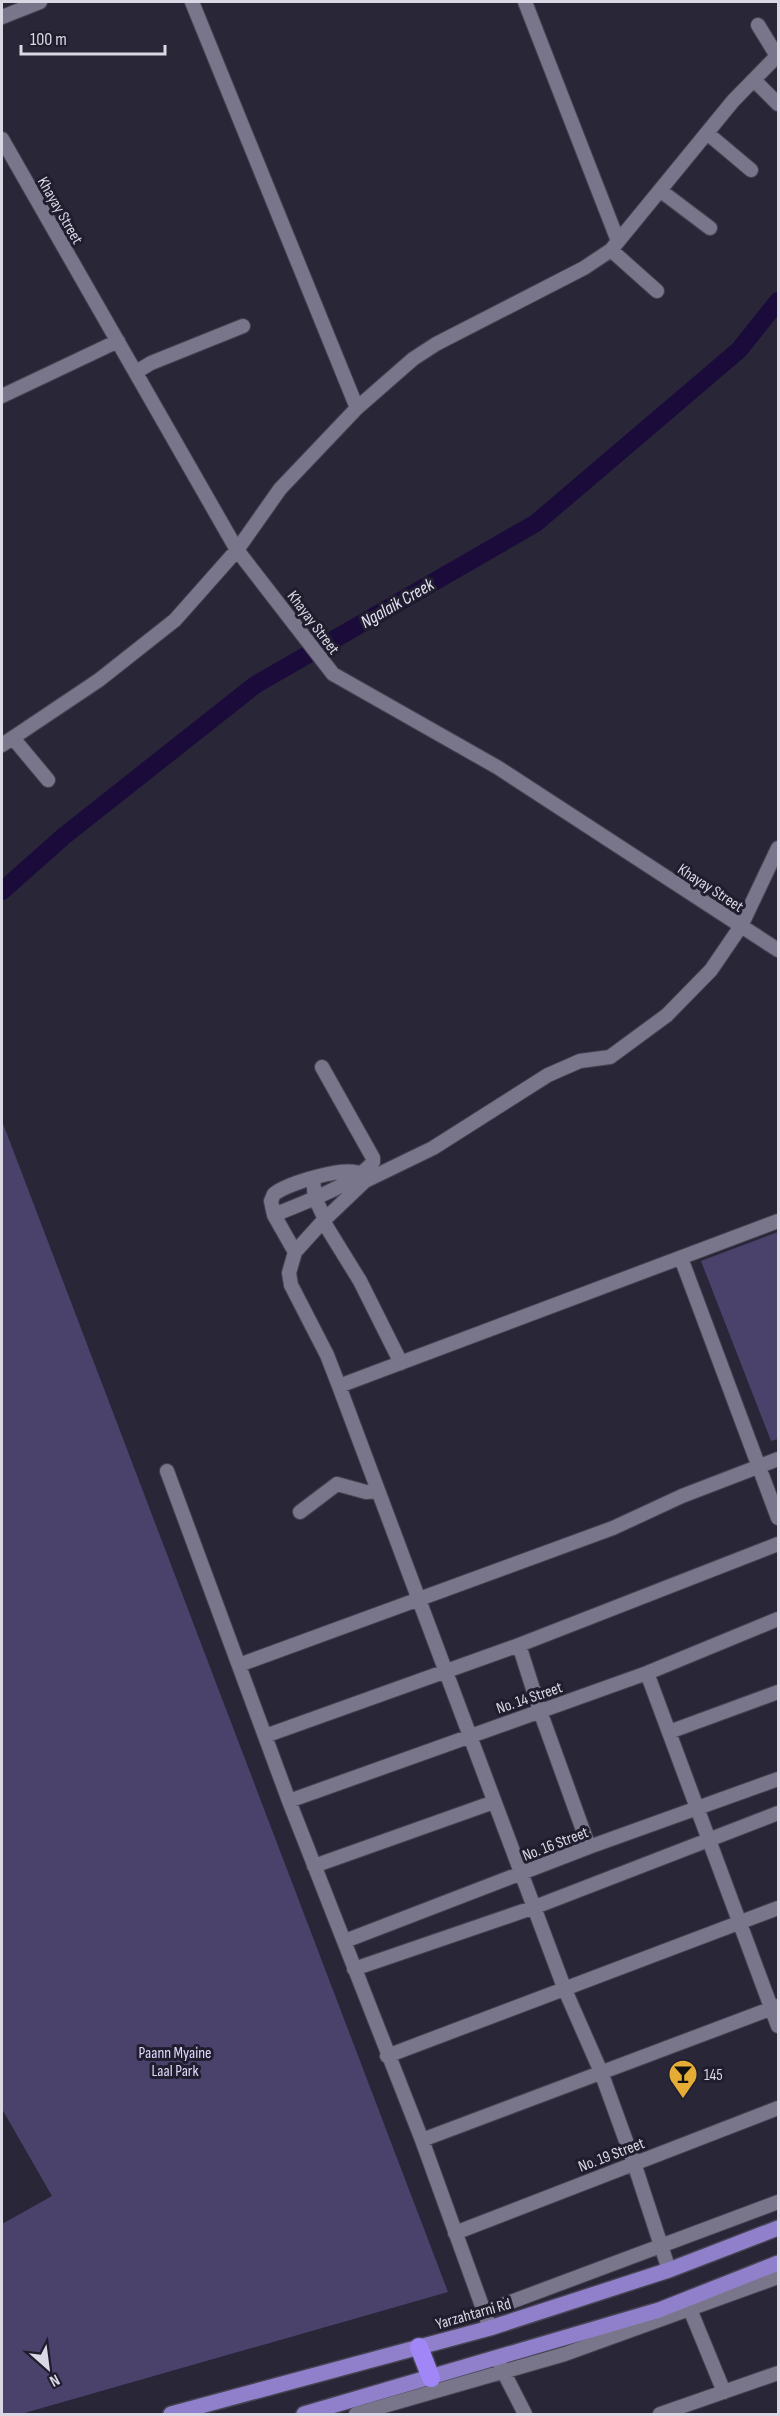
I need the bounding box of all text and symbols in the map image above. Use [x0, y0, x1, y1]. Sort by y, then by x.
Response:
scale bar [21, 18, 165, 56]
text: 100 m [30, 29, 67, 50]
street label: Khayay Street [33, 174, 87, 248]
water label: Ngalaik Creek [357, 573, 439, 633]
street label: Khayay Street [283, 587, 343, 659]
street label: Khayay Street [674, 860, 747, 917]
street label: No. 14 Street [494, 1678, 565, 1719]
street label: No. 16 Street [520, 1823, 591, 1866]
park label: Paann Myaine Laal Park [139, 2044, 211, 2081]
bar icon: 145 [667, 2058, 699, 2100]
place label: 145 [704, 2066, 723, 2085]
street label: No. 19 Street [576, 2134, 647, 2177]
street label: Yarzahtarni Rd [434, 2295, 513, 2334]
north arrow [18, 2338, 78, 2398]
text: N [46, 2370, 63, 2390]

